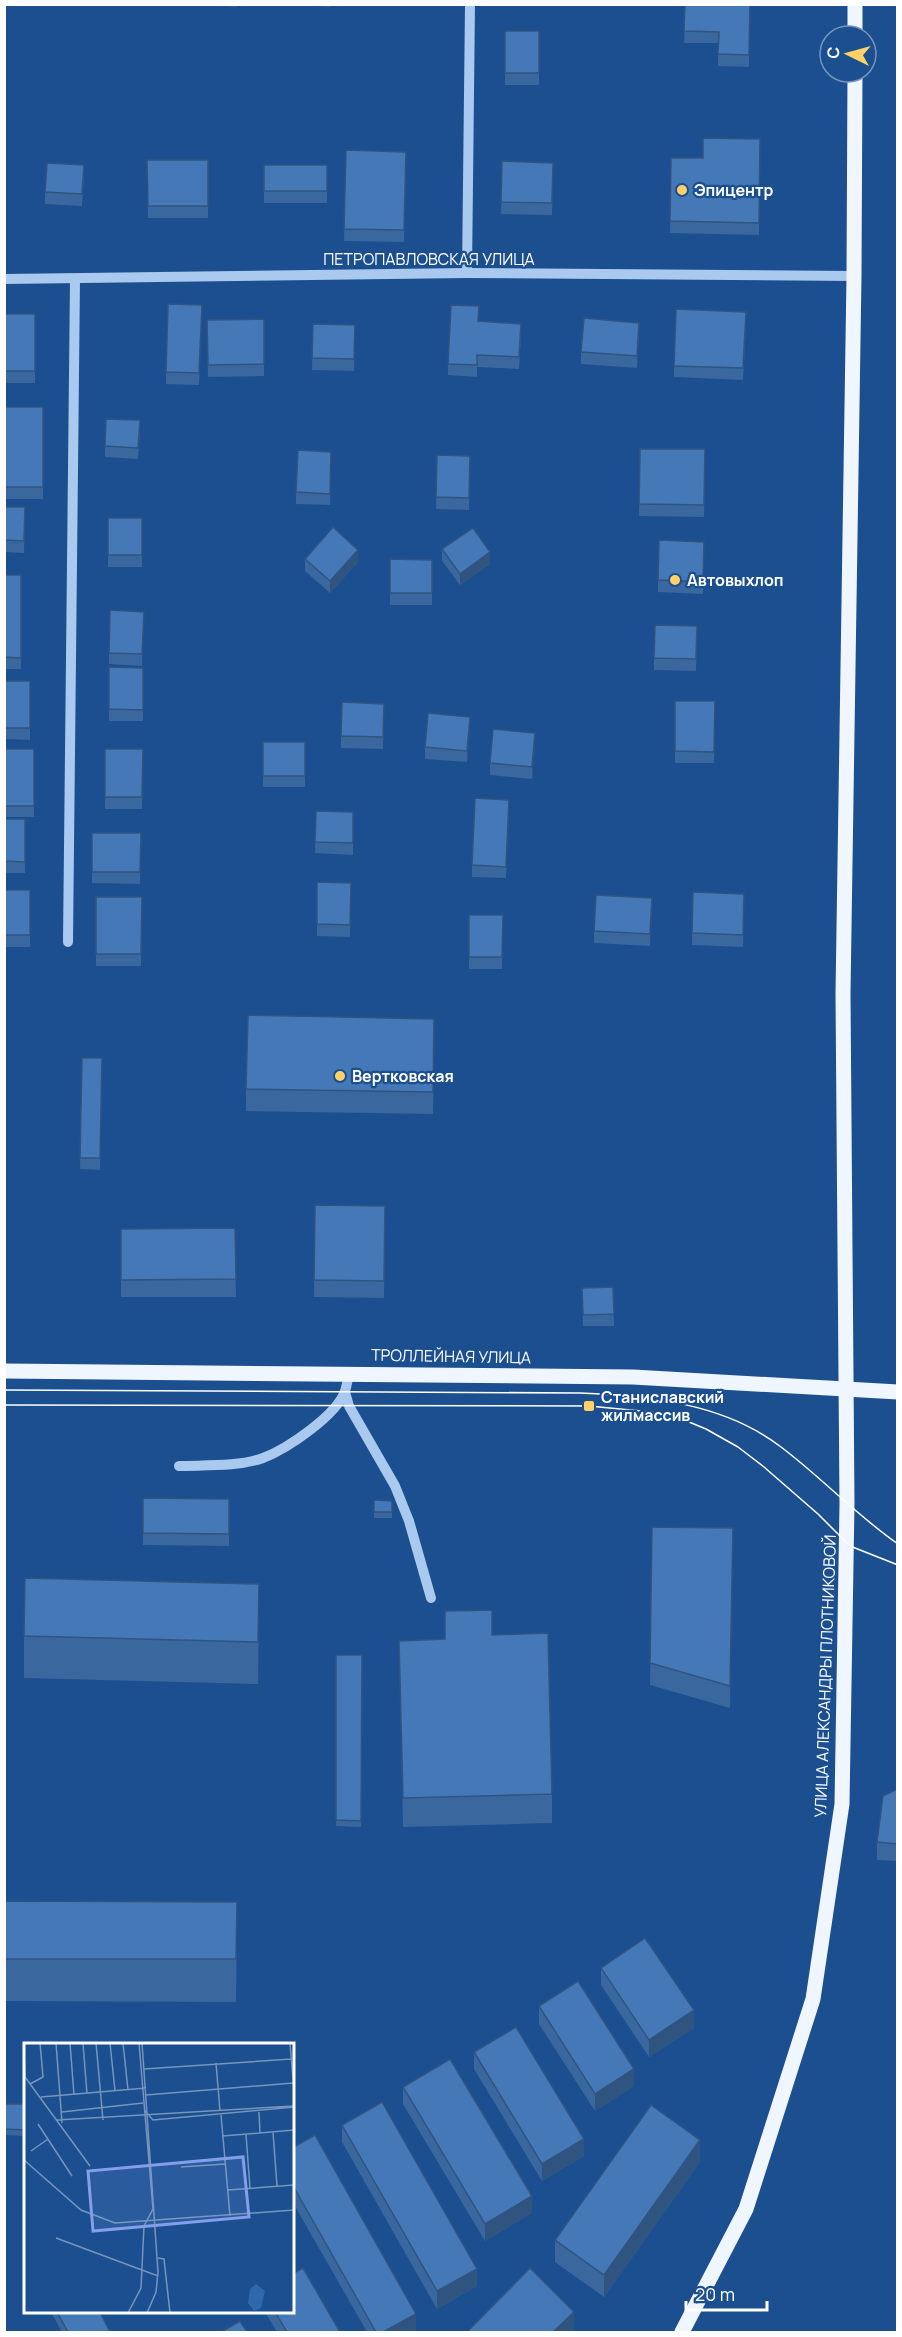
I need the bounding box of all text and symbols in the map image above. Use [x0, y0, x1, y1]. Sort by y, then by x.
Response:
north arrow [818, 24, 878, 84]
text: С [822, 46, 845, 60]
place label: Эпицентр [694, 179, 774, 201]
marker: Эпицентр [675, 183, 689, 197]
street label: ПЕТРОПАВЛОВСКАЯ УЛИЦА [323, 248, 535, 270]
place label: Автовыхлоп [687, 569, 784, 591]
marker: Автовыхлоп [668, 573, 682, 587]
place label: Вертковская [352, 1065, 454, 1087]
marker: Вертковская [333, 1069, 347, 1083]
street label: ТРОЛЛЕЙНАЯ УЛИЦА [371, 1344, 531, 1368]
place label: Станиславский жилмассив [601, 1386, 724, 1426]
marker: Станиславский жилмассив [582, 1399, 596, 1413]
street label: УЛИЦА АЛЕКСАНДРЫ ПЛОТНИКОВОЙ [809, 1534, 841, 1818]
inset map [24, 2043, 294, 2313]
scale bar [686, 2274, 767, 2312]
text: 20 m [695, 2282, 735, 2306]

